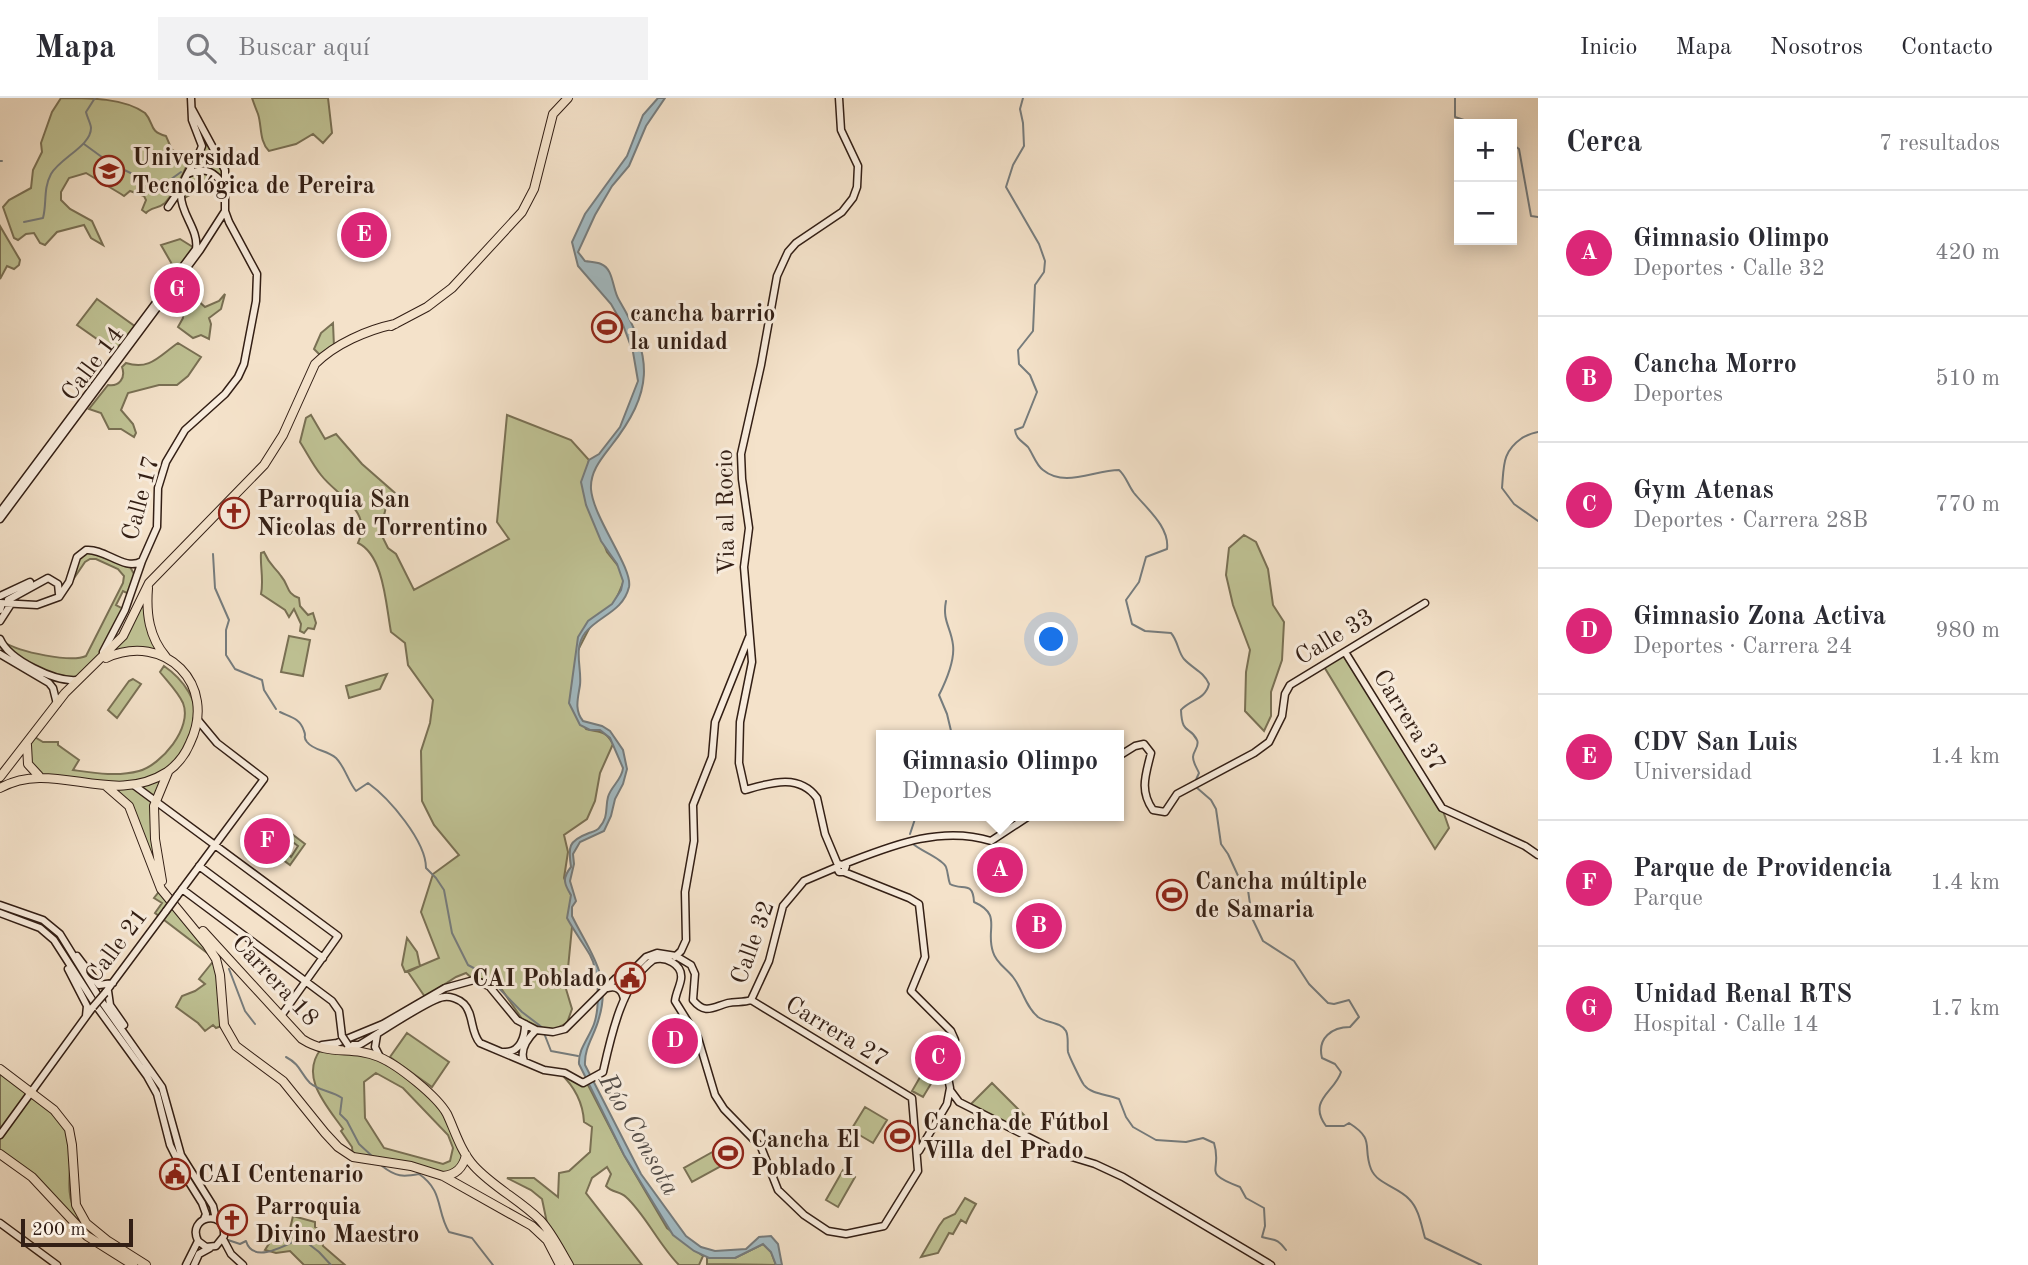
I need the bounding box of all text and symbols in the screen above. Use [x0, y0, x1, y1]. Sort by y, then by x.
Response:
search box [158, 17, 648, 80]
icon: search [182, 29, 220, 67]
text: Mapa [35, 32, 116, 65]
text: Buscar aquí [238, 35, 370, 61]
text: Inicio [1580, 36, 1638, 60]
text: Mapa [1676, 36, 1732, 60]
text: Nosotros [1770, 36, 1863, 60]
text: Contacto [1901, 36, 1993, 60]
map controls [1454, 119, 1517, 245]
button: + [1454, 119, 1517, 182]
text: Cerca [1566, 128, 1642, 158]
text: 7 resultados [1879, 132, 2000, 155]
place label: Universidad Tecnológica de Pereira [132, 147, 375, 199]
school or university icon: Universidad Tecnológica de Pereira [92, 154, 126, 188]
button: − [1454, 182, 1517, 245]
pin: E [341, 209, 387, 261]
text: Gimnasio Olimpo [1633, 226, 1829, 252]
text: A [1580, 241, 1598, 264]
text: 420 m [1935, 241, 2000, 264]
text: Deportes · Calle 32 [1633, 257, 1825, 280]
pin: G [154, 264, 200, 316]
place label: cancha barrio la unidad [630, 303, 775, 355]
sports icon: cancha barrio la unidad [590, 310, 624, 344]
street label: Calle 14 [58, 322, 129, 406]
text: Cancha Morro [1633, 352, 1797, 378]
text: B [1581, 367, 1597, 390]
text: 510 m [1935, 367, 2000, 390]
text: Deportes [1633, 383, 1723, 406]
street label: Via al Rocio [714, 449, 740, 575]
street label: Calle 17 [119, 454, 165, 543]
text: Gym Atenas [1633, 478, 1774, 504]
place label: Parroquia San Nicolas de Torrentino [257, 489, 488, 541]
text: C [1581, 493, 1597, 516]
text: 770 m [1935, 493, 2000, 516]
church icon: Parroquia San Nicolas de Torrentino [217, 496, 251, 530]
text: Deportes · Carrera 28B [1633, 509, 1868, 532]
text: Gimnasio Zona Activa [1633, 604, 1886, 630]
street label: Calle 33 [1292, 605, 1378, 670]
text: D [1580, 619, 1598, 642]
text: 980 m [1935, 619, 2000, 642]
your location [1034, 622, 1068, 656]
text: Deportes · Carrera 24 [1633, 635, 1852, 658]
street label: Carrera 37 [1368, 666, 1449, 776]
popup [876, 730, 1124, 821]
text: CDV San Luis [1633, 730, 1797, 756]
text: E [1581, 745, 1597, 768]
text: 1.4 km [1930, 745, 2000, 768]
text: Gimnasio Olimpo [902, 749, 1098, 775]
text: Universidad [1633, 761, 1752, 784]
text: Deportes [902, 780, 992, 803]
pin: F [244, 815, 290, 867]
pin: A [977, 844, 1023, 896]
text: Parque de Providencia [1633, 856, 1892, 882]
place label: Cancha múltiple de Samaria [1195, 871, 1367, 923]
text: F [1581, 871, 1597, 894]
text: 1.4 km [1930, 871, 2000, 894]
sports icon: Cancha múltiple de Samaria [1155, 878, 1189, 912]
text: Parque [1633, 887, 1703, 910]
street label: Calle 32 [728, 898, 780, 987]
pin: B [1016, 900, 1062, 952]
street label: Calle 21 [82, 904, 153, 988]
street label: Carrera 18 [227, 931, 323, 1032]
public building icon: CAI Poblado [613, 961, 647, 995]
place label: CAI Poblado [472, 968, 607, 992]
text: Unidad Renal RTS [1633, 982, 1852, 1008]
street label: Carrera 27 [781, 993, 891, 1073]
text: G [1581, 997, 1597, 1020]
text: 1.7 km [1930, 997, 2000, 1020]
text: Hospital · Calle 14 [1633, 1013, 1818, 1036]
pin: D [652, 1015, 698, 1067]
pin: C [915, 1032, 961, 1084]
water label: Río Consota [592, 1069, 684, 1201]
place label: Cancha de Fútbol Villa del Prado [923, 1112, 1109, 1164]
sports icon: Cancha de Fútbol Villa del Prado [883, 1119, 917, 1153]
place label: Cancha El Poblado I [751, 1129, 860, 1181]
sports icon: Cancha El Poblado I [711, 1136, 745, 1170]
public building icon: CAI Centenario [158, 1157, 192, 1191]
place label: CAI Centenario [198, 1164, 364, 1188]
place label: Parroquia Divino Maestro [255, 1196, 419, 1248]
church icon: Parroquia Divino Maestro [215, 1203, 249, 1237]
scale bar [21, 1216, 133, 1248]
text: 200 m [32, 1221, 85, 1240]

